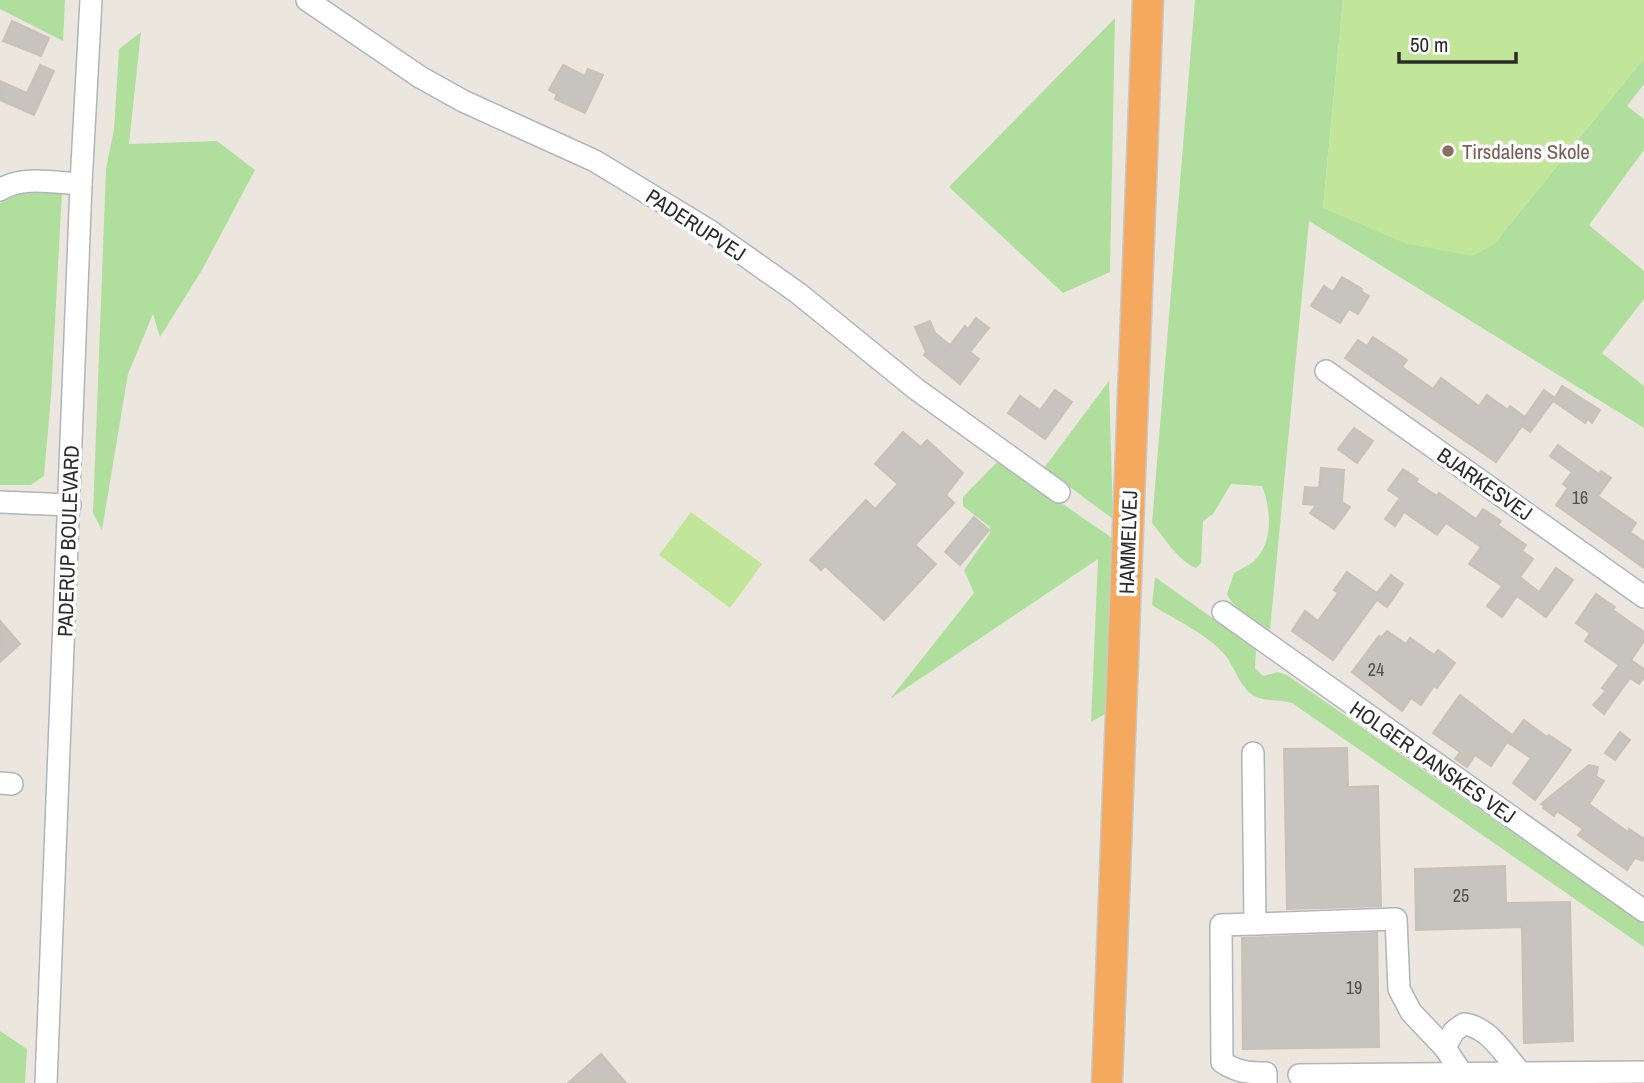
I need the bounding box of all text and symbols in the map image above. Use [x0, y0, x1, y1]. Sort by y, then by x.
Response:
scale bar [1399, 21, 1516, 65]
text: 50 m [1410, 30, 1448, 59]
place label: Tirsdalens Skole [1462, 137, 1590, 166]
marker: Tirsdalens Skole [1440, 143, 1456, 159]
street label: PADERUPVEJ [640, 182, 752, 268]
street label: BJARKESVEJ [1432, 441, 1538, 527]
street label: PADERUP BOULEVARD [50, 445, 86, 637]
house number: 16 [1572, 485, 1588, 510]
street label: HAMMELVEJ [1112, 490, 1144, 594]
house number: 24 [1368, 657, 1384, 682]
street label: HOLGER DANSKES VEJ [1344, 694, 1522, 830]
house number: 25 [1453, 883, 1469, 908]
house number: 19 [1346, 975, 1362, 1000]

